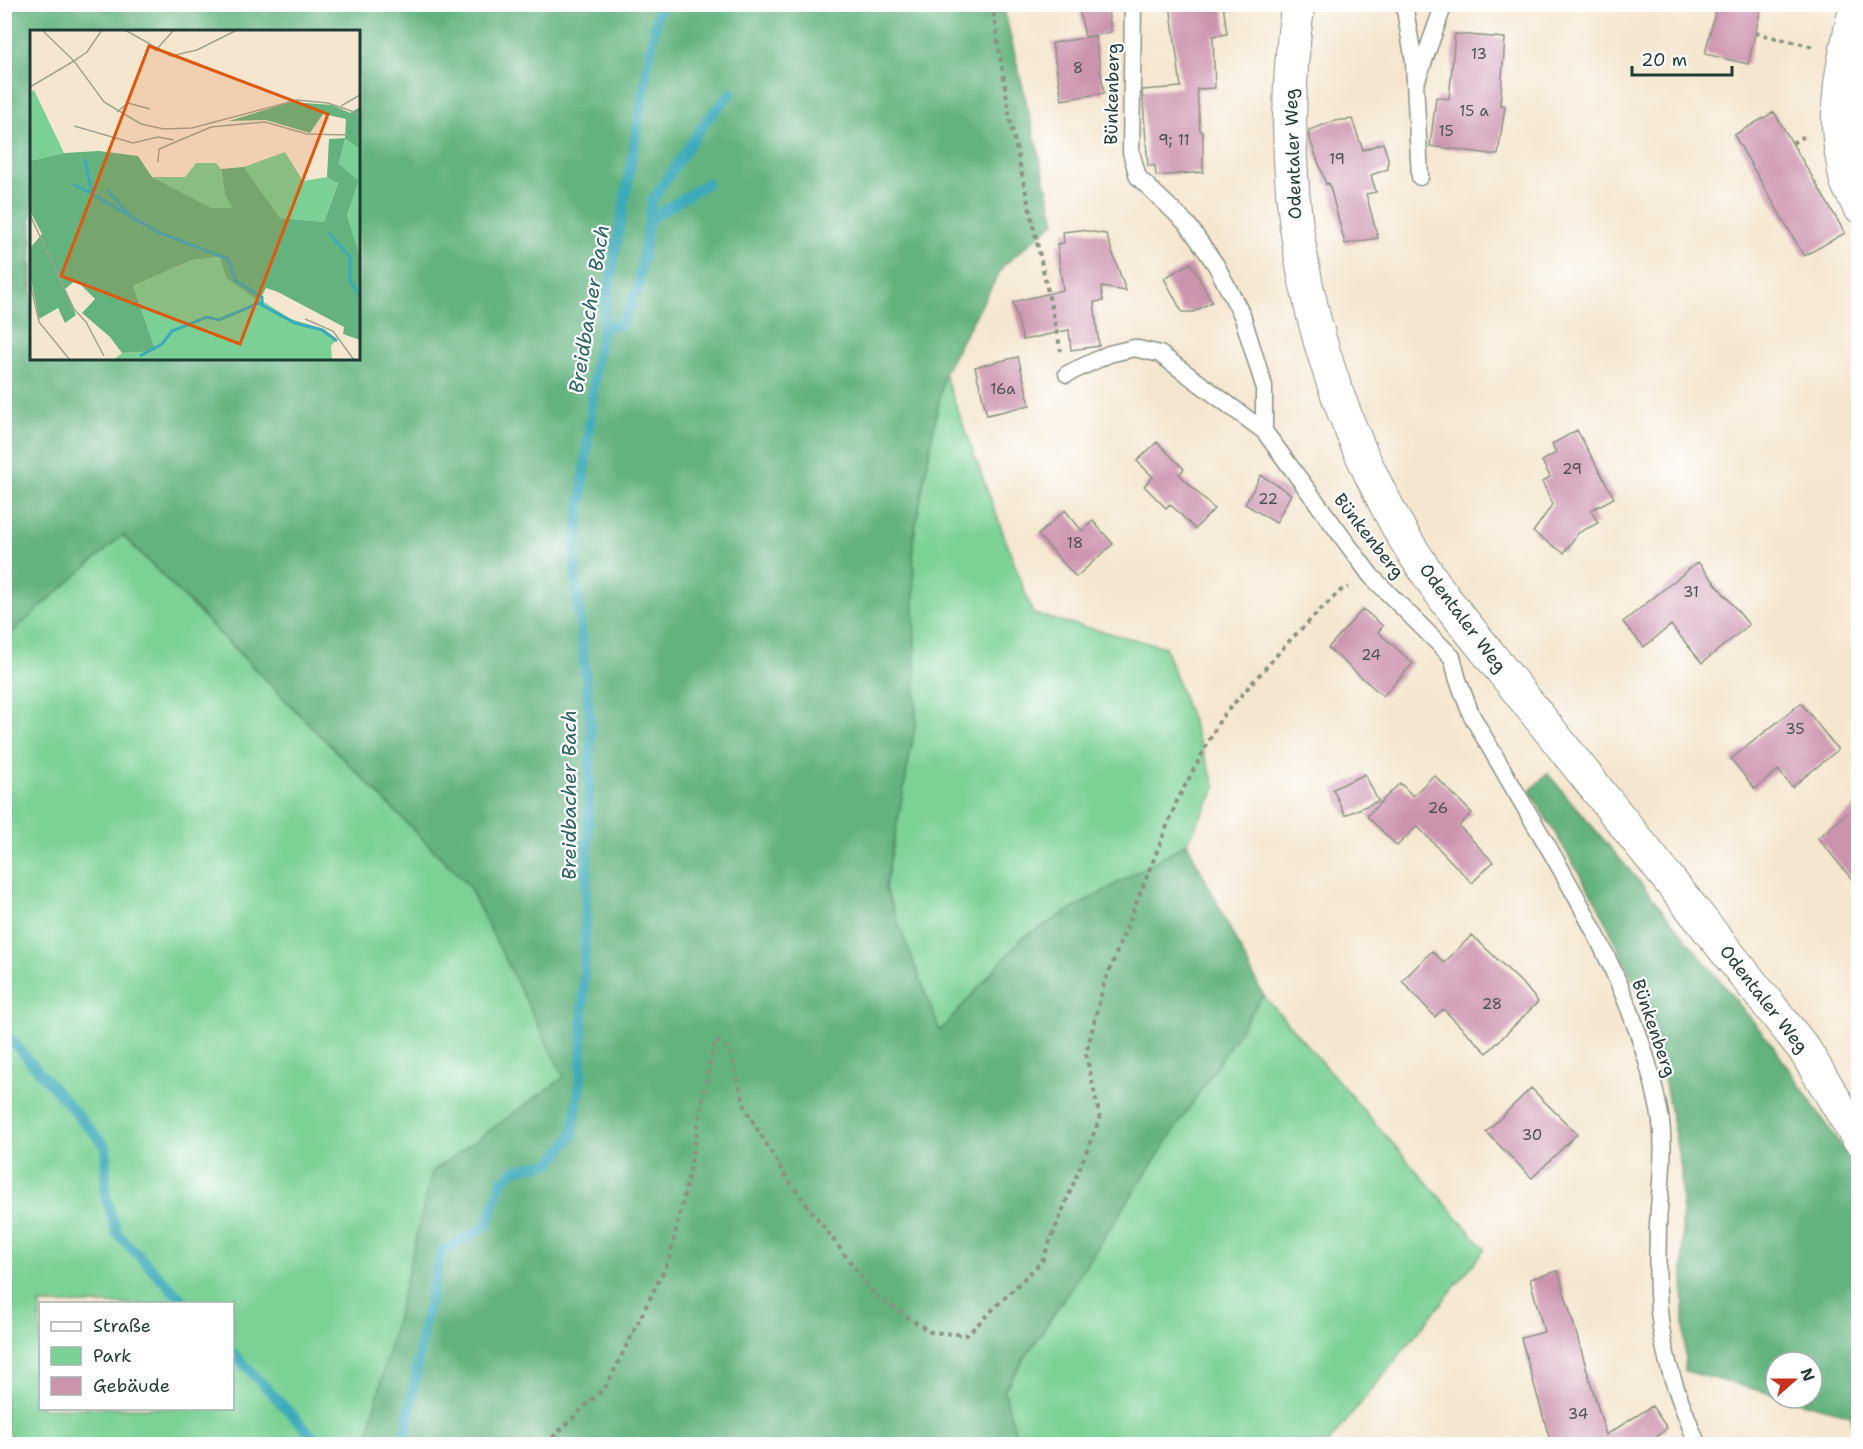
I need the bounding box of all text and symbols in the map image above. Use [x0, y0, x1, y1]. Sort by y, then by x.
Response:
inset map [30, 30, 360, 360]
scale bar [1632, 39, 1732, 77]
street label: Bünkenberg [1099, 43, 1125, 145]
house number: 13 [1471, 44, 1487, 64]
text: 20 m [1641, 48, 1687, 72]
house number: 8 [1073, 58, 1083, 78]
street label: Odentaler Weg [1279, 88, 1307, 220]
house number: 15 a [1459, 101, 1489, 121]
house number: 15 [1438, 121, 1454, 141]
house number: 9; 11 [1158, 130, 1190, 150]
house number: 19 [1329, 149, 1345, 169]
water label: Breidbacher Bach [563, 223, 615, 395]
house number: 16a [990, 379, 1016, 399]
house number: 29 [1562, 459, 1582, 479]
street label: Bünkenberg [1328, 488, 1410, 584]
house number: 22 [1258, 489, 1278, 509]
house number: 18 [1067, 533, 1083, 553]
street label: Odentaler Weg [1414, 558, 1512, 678]
house number: 31 [1683, 582, 1699, 602]
house number: 24 [1361, 645, 1381, 665]
water label: Breidbacher Bach [556, 710, 582, 880]
house number: 35 [1785, 719, 1805, 739]
house number: 26 [1428, 798, 1448, 818]
street label: Odentaler Weg [1714, 940, 1814, 1058]
street label: Bünkenberg [1626, 976, 1682, 1080]
house number: 28 [1482, 994, 1502, 1014]
house number: 30 [1522, 1125, 1542, 1145]
legend [39, 1302, 234, 1410]
text: Straße [93, 1314, 151, 1338]
text: Park [93, 1344, 132, 1368]
north arrow [1764, 1350, 1824, 1410]
text: N [1795, 1365, 1820, 1384]
text: Gebäude [93, 1374, 170, 1398]
house number: 34 [1568, 1404, 1588, 1424]

